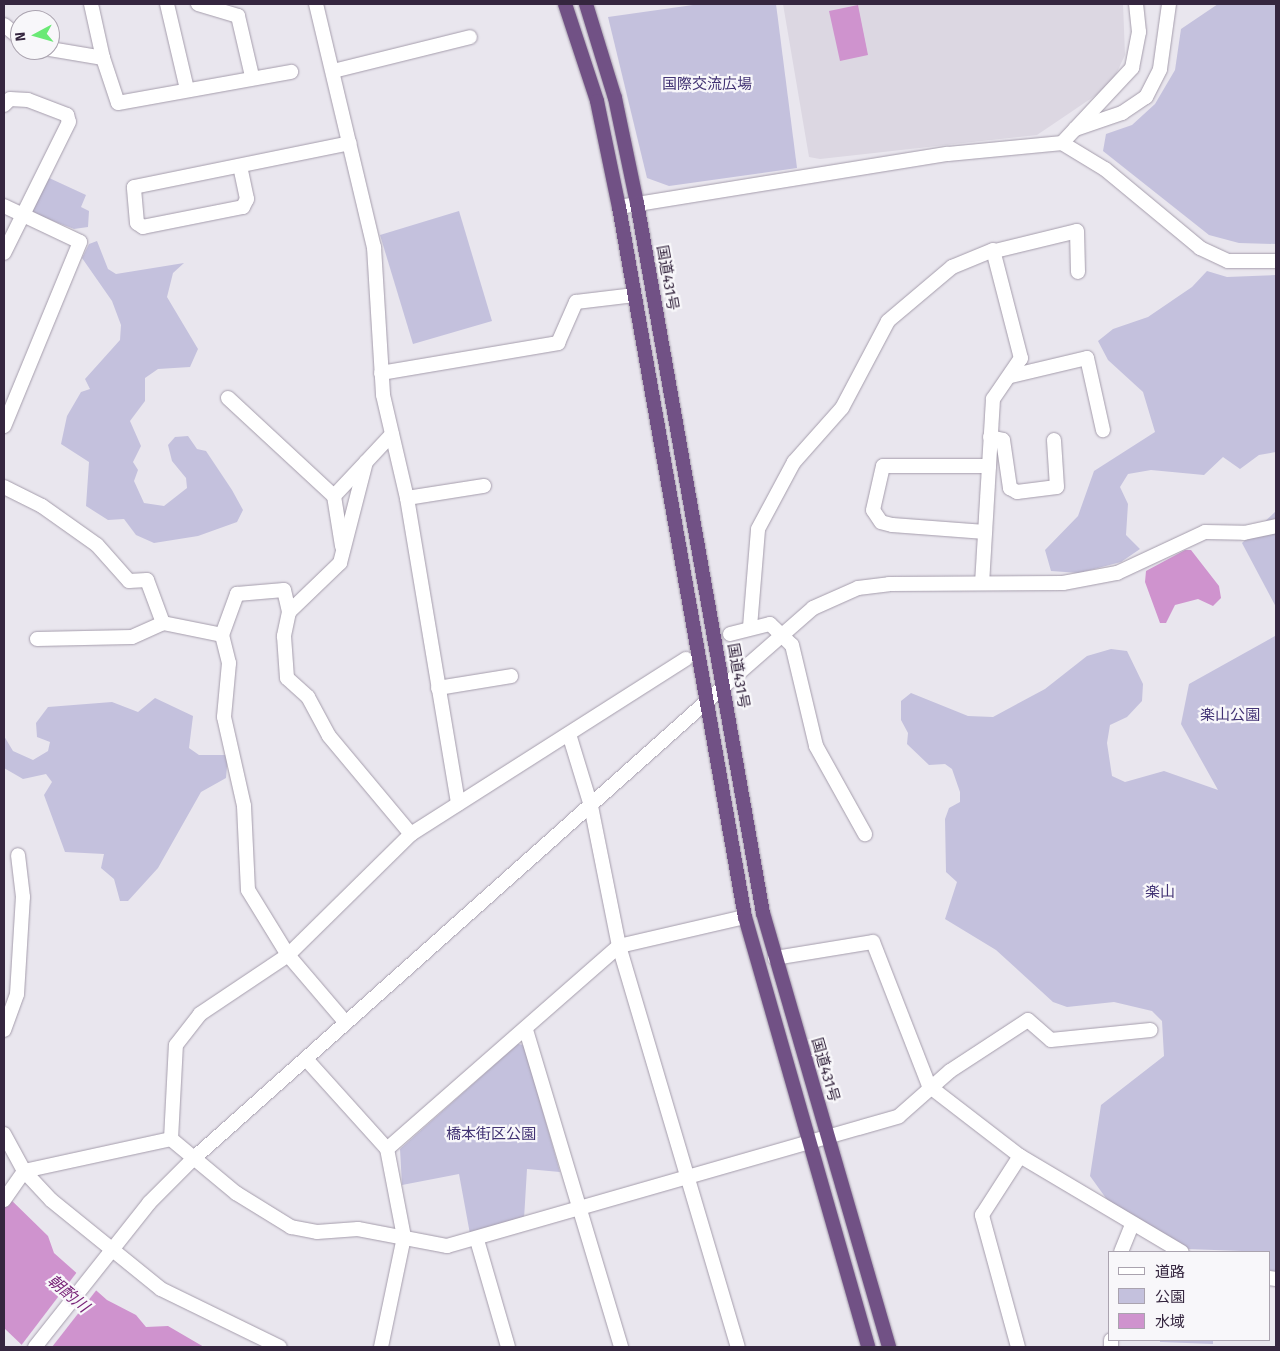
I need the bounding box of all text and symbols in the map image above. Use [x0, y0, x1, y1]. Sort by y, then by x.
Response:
north arrow [10, 10, 60, 60]
text: N [12, 31, 30, 42]
park label: 国際交流広場 [662, 76, 752, 94]
street label: 国道431号 [652, 244, 682, 312]
street label: 国道431号 [723, 642, 753, 710]
park label: 楽山公園 [1200, 707, 1260, 725]
park label: 楽山 [1145, 884, 1175, 902]
street label: 国道431号 [807, 1036, 843, 1104]
park label: 橋本街区公園 [446, 1126, 536, 1144]
legend [1108, 1251, 1270, 1341]
text: 道路 [1155, 1263, 1185, 1281]
water label: 朝酌川 [43, 1271, 93, 1317]
text: 公園 [1155, 1288, 1185, 1306]
text: 水域 [1155, 1313, 1185, 1331]

